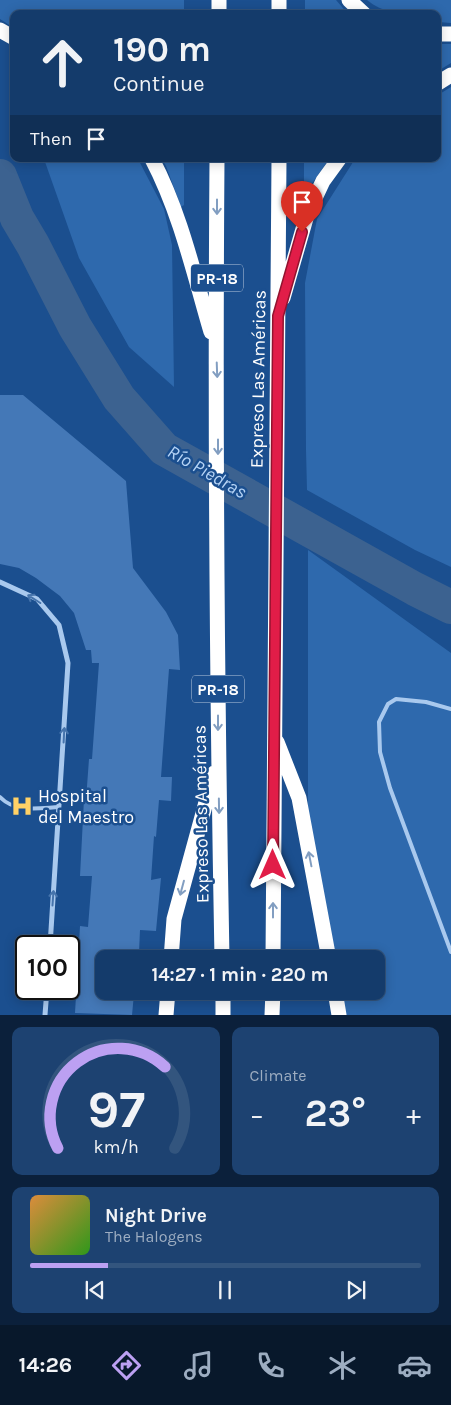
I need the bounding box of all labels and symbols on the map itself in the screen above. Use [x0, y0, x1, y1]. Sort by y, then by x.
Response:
pin [281, 181, 323, 232]
one-way arrow [212, 199, 222, 215]
road number: PR-18 [191, 264, 243, 292]
street label: Expreso Las Américas [245, 290, 271, 468]
one-way arrow [212, 362, 221, 378]
one-way arrow [213, 438, 223, 455]
water label: Río Piedras [164, 441, 250, 503]
one-way arrow [27, 593, 41, 603]
road number: PR-18 [192, 676, 244, 702]
one-way arrow [213, 714, 223, 731]
street label: Expreso Las Américas [188, 725, 214, 903]
one-way arrow [59, 728, 68, 744]
place label: Hospital del Maestro [38, 785, 134, 828]
hospital icon: Hospital del Maestro [9, 793, 35, 819]
one-way arrow [214, 797, 224, 813]
position arrow [246, 838, 298, 890]
one-way arrow [305, 852, 315, 868]
one-way arrow [177, 880, 186, 896]
one-way arrow [49, 890, 58, 906]
one-way arrow [268, 902, 278, 918]
speed limit sign: 100 [15, 935, 80, 1000]

